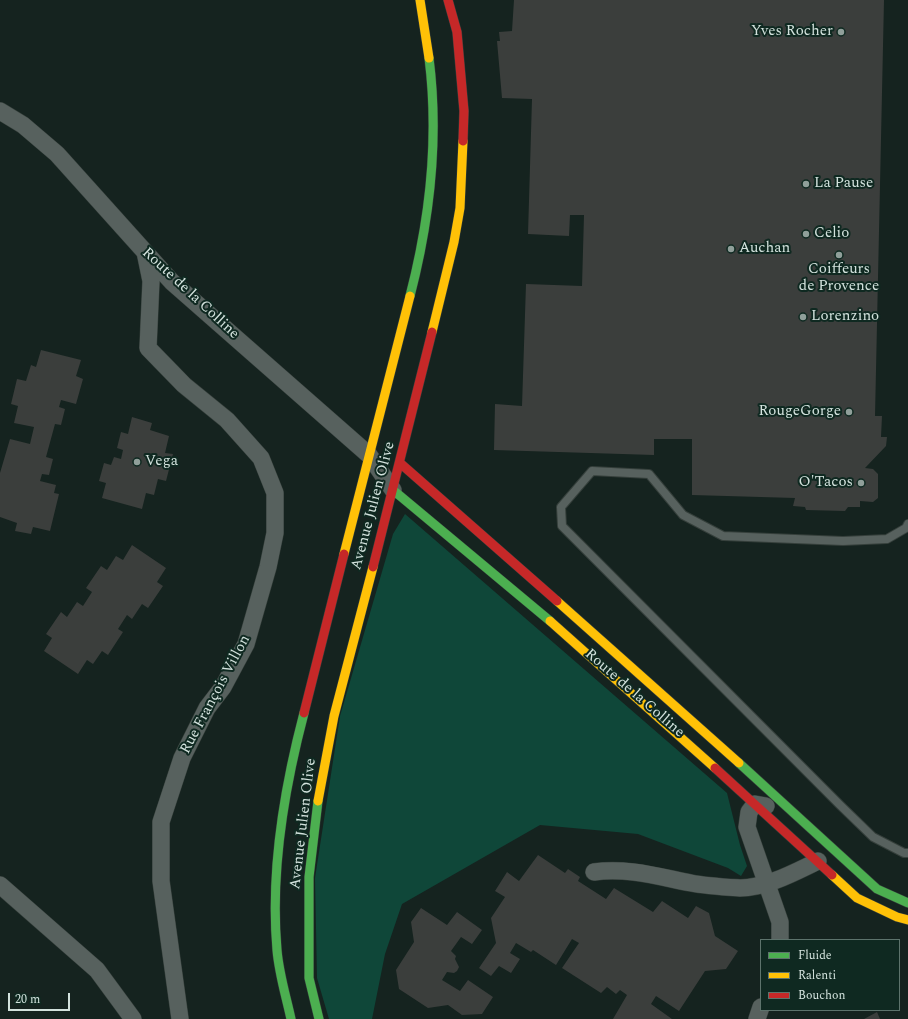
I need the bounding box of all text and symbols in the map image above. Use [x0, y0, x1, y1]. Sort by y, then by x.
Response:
place label: Yves Rocher [751, 23, 833, 41]
marker: Yves Rocher [836, 27, 846, 37]
place label: La Pause [814, 175, 873, 193]
marker: La Pause [801, 179, 811, 189]
place label: Celio [814, 225, 849, 243]
marker: Celio [801, 229, 811, 239]
place label: Auchan [739, 240, 790, 258]
street label: Route de la Colline [138, 244, 242, 344]
marker: Auchan [726, 244, 736, 254]
marker: Coiffeurs de Provence [834, 250, 844, 260]
place label: Coiffeurs de Provence [799, 261, 879, 296]
place label: Lorenzino [811, 308, 879, 326]
marker: Lorenzino [798, 312, 808, 322]
place label: RougeGorge [758, 403, 841, 421]
marker: RougeGorge [844, 407, 854, 417]
street label: Avenue Julien Olive [348, 440, 400, 572]
place label: Vega [145, 453, 178, 471]
marker: Vega [132, 457, 142, 467]
place label: O'Tacos [799, 474, 853, 492]
marker: O'Tacos [856, 478, 866, 488]
street label: Rue François Villon [177, 633, 255, 757]
street label: Route de la Colline [580, 646, 688, 742]
street label: Avenue Julien Olive [287, 757, 321, 891]
legend [760, 939, 900, 1011]
text: Fluide [798, 946, 832, 965]
text: Ralenti [798, 966, 836, 985]
scale bar [10, 985, 72, 1011]
text: Bouchon [798, 986, 845, 1005]
text: 20 m [15, 990, 40, 1009]

